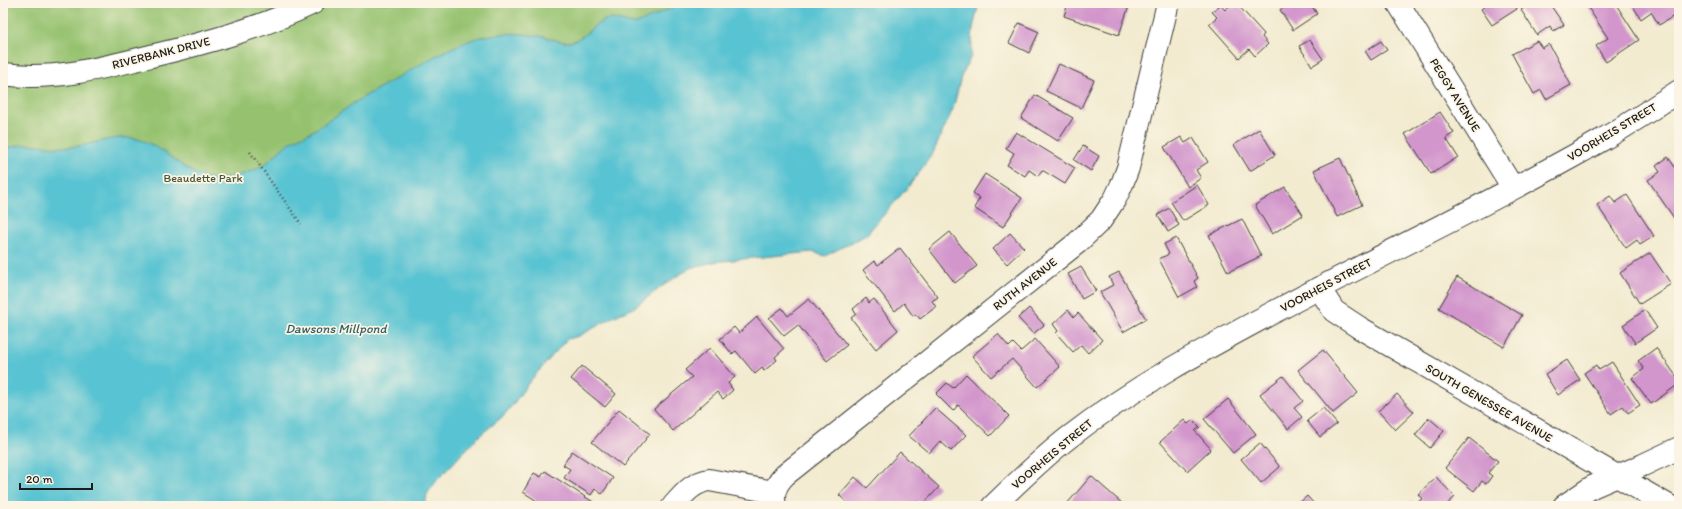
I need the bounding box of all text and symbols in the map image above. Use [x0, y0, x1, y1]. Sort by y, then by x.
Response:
street label: RIVERBANK DRIVE [111, 34, 212, 72]
street label: PEGGY AVENUE [1427, 56, 1483, 134]
street label: VOORHEIS STREET [1565, 100, 1659, 164]
park label: Beaudette Park [163, 171, 243, 185]
street label: RUTH AVENUE [990, 255, 1060, 313]
street label: VOORHEIS STREET [1278, 255, 1374, 315]
water label: Dawsons Millpond [285, 321, 387, 336]
street label: SOUTH GENESSEE AVENUE [1423, 361, 1555, 445]
street label: VOORHEIS STREET [1009, 416, 1096, 492]
scale bar [20, 465, 92, 491]
text: 20 m [26, 472, 53, 486]

